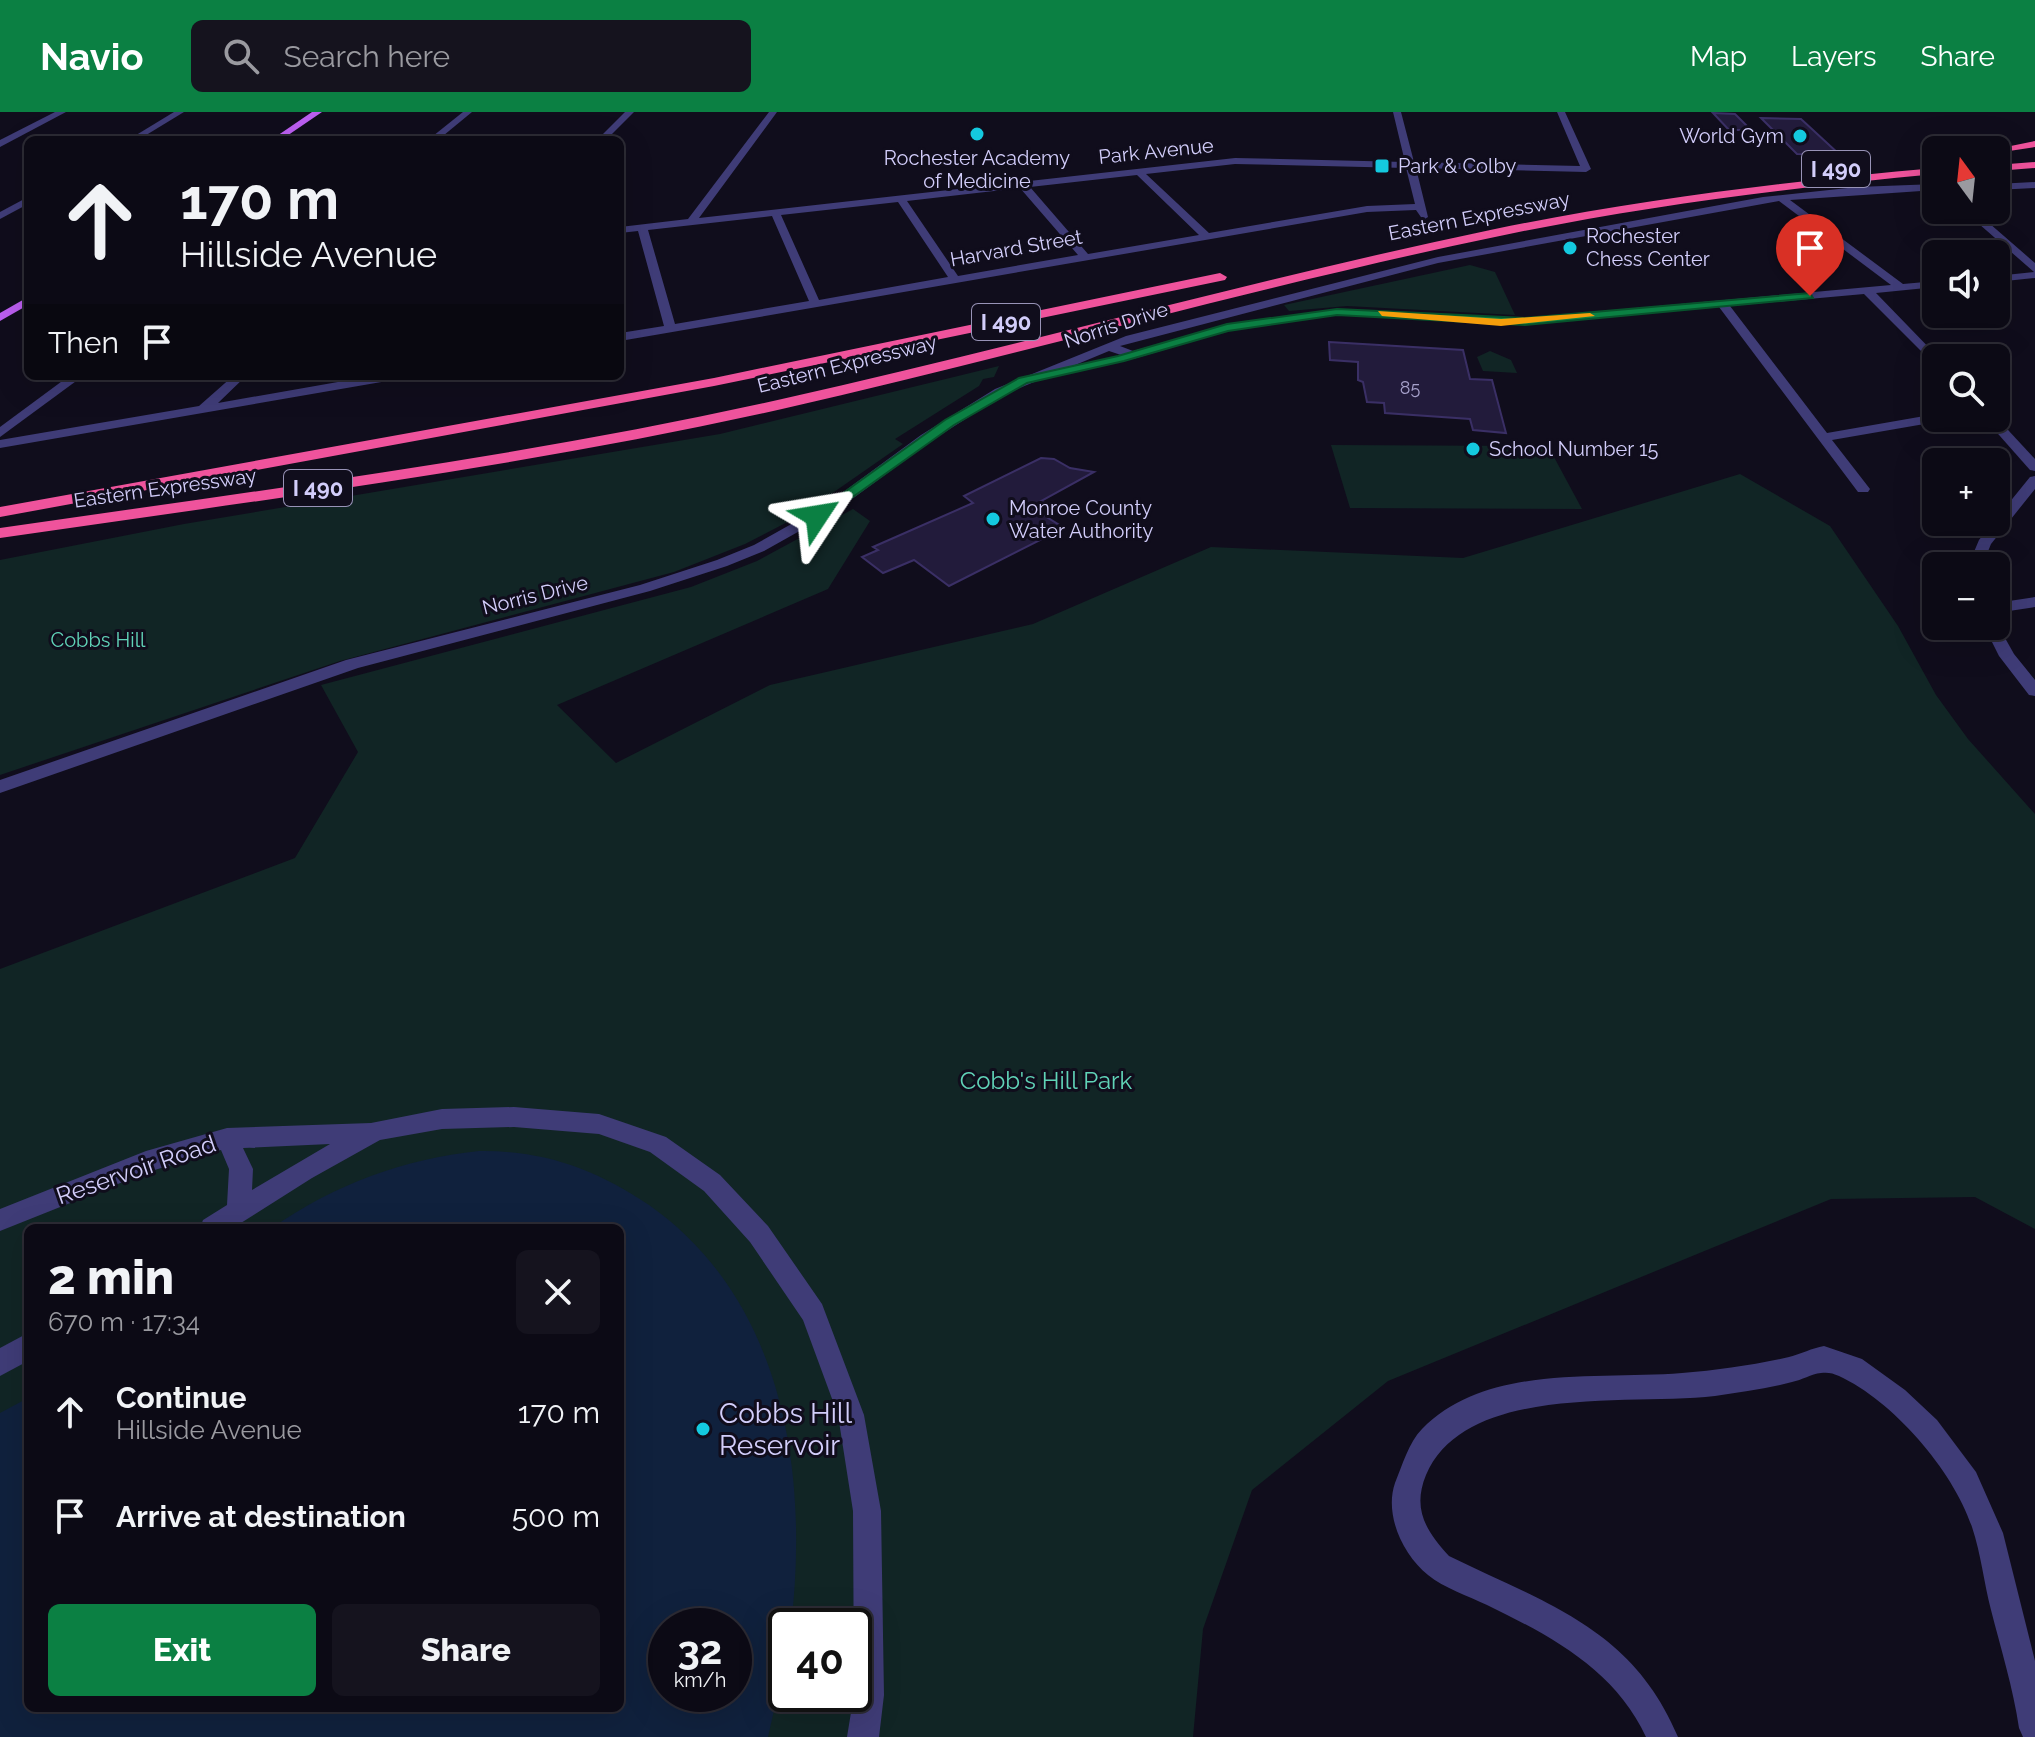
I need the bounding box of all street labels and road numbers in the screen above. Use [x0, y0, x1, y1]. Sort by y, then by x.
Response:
street label: Park Avenue [1097, 133, 1215, 169]
road number: I 490 [1802, 151, 1870, 187]
street label: Eastern Expressway [1386, 187, 1572, 245]
street label: Harvard Street [948, 225, 1084, 271]
street label: Norris Drive [1061, 297, 1171, 353]
road number: I 490 [972, 304, 1040, 340]
street label: Eastern Expressway [755, 330, 939, 398]
street label: Eastern Expressway [72, 463, 258, 513]
road number: I 490 [284, 470, 352, 506]
street label: Norris Drive [480, 570, 591, 620]
street label: Reservoir Road [52, 1129, 219, 1210]

